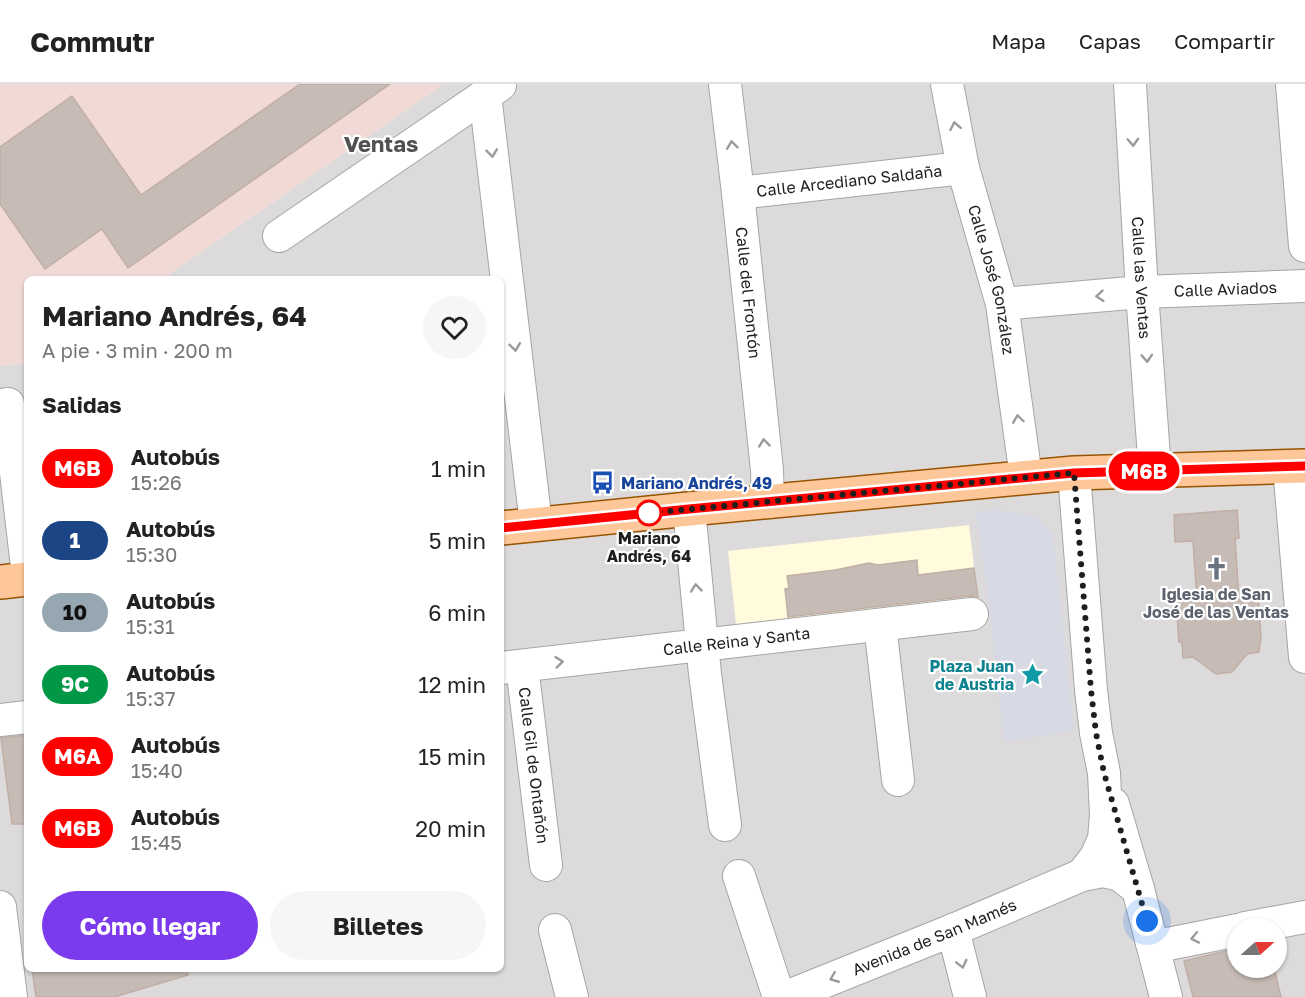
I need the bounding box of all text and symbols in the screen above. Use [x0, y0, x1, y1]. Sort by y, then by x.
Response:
text: Commutr [30, 25, 154, 58]
text: Mapa [991, 28, 1046, 54]
text: Capas [1079, 28, 1141, 54]
text: Compartir [1174, 28, 1275, 54]
one-way arrow [949, 121, 962, 131]
district label: Ventas [344, 130, 418, 157]
one-way arrow [1127, 138, 1140, 147]
one-way arrow [727, 140, 739, 149]
one-way arrow [485, 148, 498, 157]
street label: Calle Arcediano Saldaña [755, 160, 943, 201]
street label: Calle José González [964, 202, 1019, 356]
street label: Calle las Ventas [1128, 216, 1155, 340]
street label: Calle del Frontón [732, 226, 765, 360]
street label: Calle Aviados [1173, 277, 1277, 301]
one-way arrow [1095, 289, 1104, 302]
button: heart [423, 296, 486, 359]
text: Mariano Andrés, 64 [42, 299, 307, 332]
text: A pie · 3 min · 200 m [42, 338, 233, 362]
one-way arrow [508, 342, 521, 351]
one-way arrow [1140, 354, 1153, 363]
text: Salidas [42, 391, 122, 418]
one-way arrow [1013, 415, 1025, 424]
one-way arrow [758, 439, 771, 448]
text: Autobús [131, 443, 220, 470]
line badge: M6B [1110, 452, 1178, 490]
text: M6B [54, 455, 101, 481]
text: 1 min [431, 455, 486, 482]
text: M6B [1121, 458, 1167, 484]
text: 15:26 [131, 470, 182, 494]
bus stop icon: Mariano Andrés, 49 [590, 470, 616, 496]
place label: Mariano Andrés, 49 [621, 473, 772, 493]
marker: Mariano Andrés, 64 [636, 500, 662, 526]
text: Autobús [126, 515, 215, 542]
text: 1 [70, 527, 80, 553]
text: 5 min [429, 527, 486, 554]
place label: Mariano Andrés, 64 [607, 528, 691, 566]
text: 15:30 [126, 542, 177, 566]
church icon: Iglesia de San José de las Ventas [1203, 556, 1229, 582]
one-way arrow [690, 583, 703, 592]
place label: Iglesia de San José de las Ventas [1143, 584, 1289, 622]
text: Autobús [126, 587, 215, 614]
text: 10 [63, 599, 87, 625]
text: 6 min [428, 599, 486, 626]
text: 15:31 [126, 614, 175, 638]
street label: Calle Reina y Santa [662, 623, 811, 659]
one-way arrow [555, 656, 564, 669]
place label: Plaza Juan de Austria [930, 656, 1014, 694]
text: Autobús [126, 659, 215, 686]
place icon: Plaza Juan de Austria [1019, 662, 1045, 688]
text: 9C [61, 671, 89, 697]
text: 12 min [418, 671, 486, 698]
text: 15:37 [126, 686, 176, 710]
street label: Calle Gil de Ontañón [515, 686, 553, 845]
text: Autobús [131, 731, 220, 758]
text: M6A [54, 743, 101, 769]
text: 15 min [418, 743, 486, 770]
text: 15:40 [131, 758, 183, 782]
text: Autobús [131, 803, 220, 830]
text: M6B [54, 815, 101, 841]
text: 20 min [415, 815, 486, 842]
text: 15:45 [131, 830, 182, 854]
button: Cómo llegar [42, 891, 258, 960]
button: Billetes [270, 891, 486, 960]
street label: Avenida de San Mamés [849, 894, 1019, 979]
your location [1132, 906, 1162, 936]
north arrow [1227, 918, 1287, 978]
map controls [1227, 918, 1287, 978]
one-way arrow [1190, 931, 1200, 944]
one-way arrow [954, 959, 967, 969]
one-way arrow [830, 971, 841, 983]

